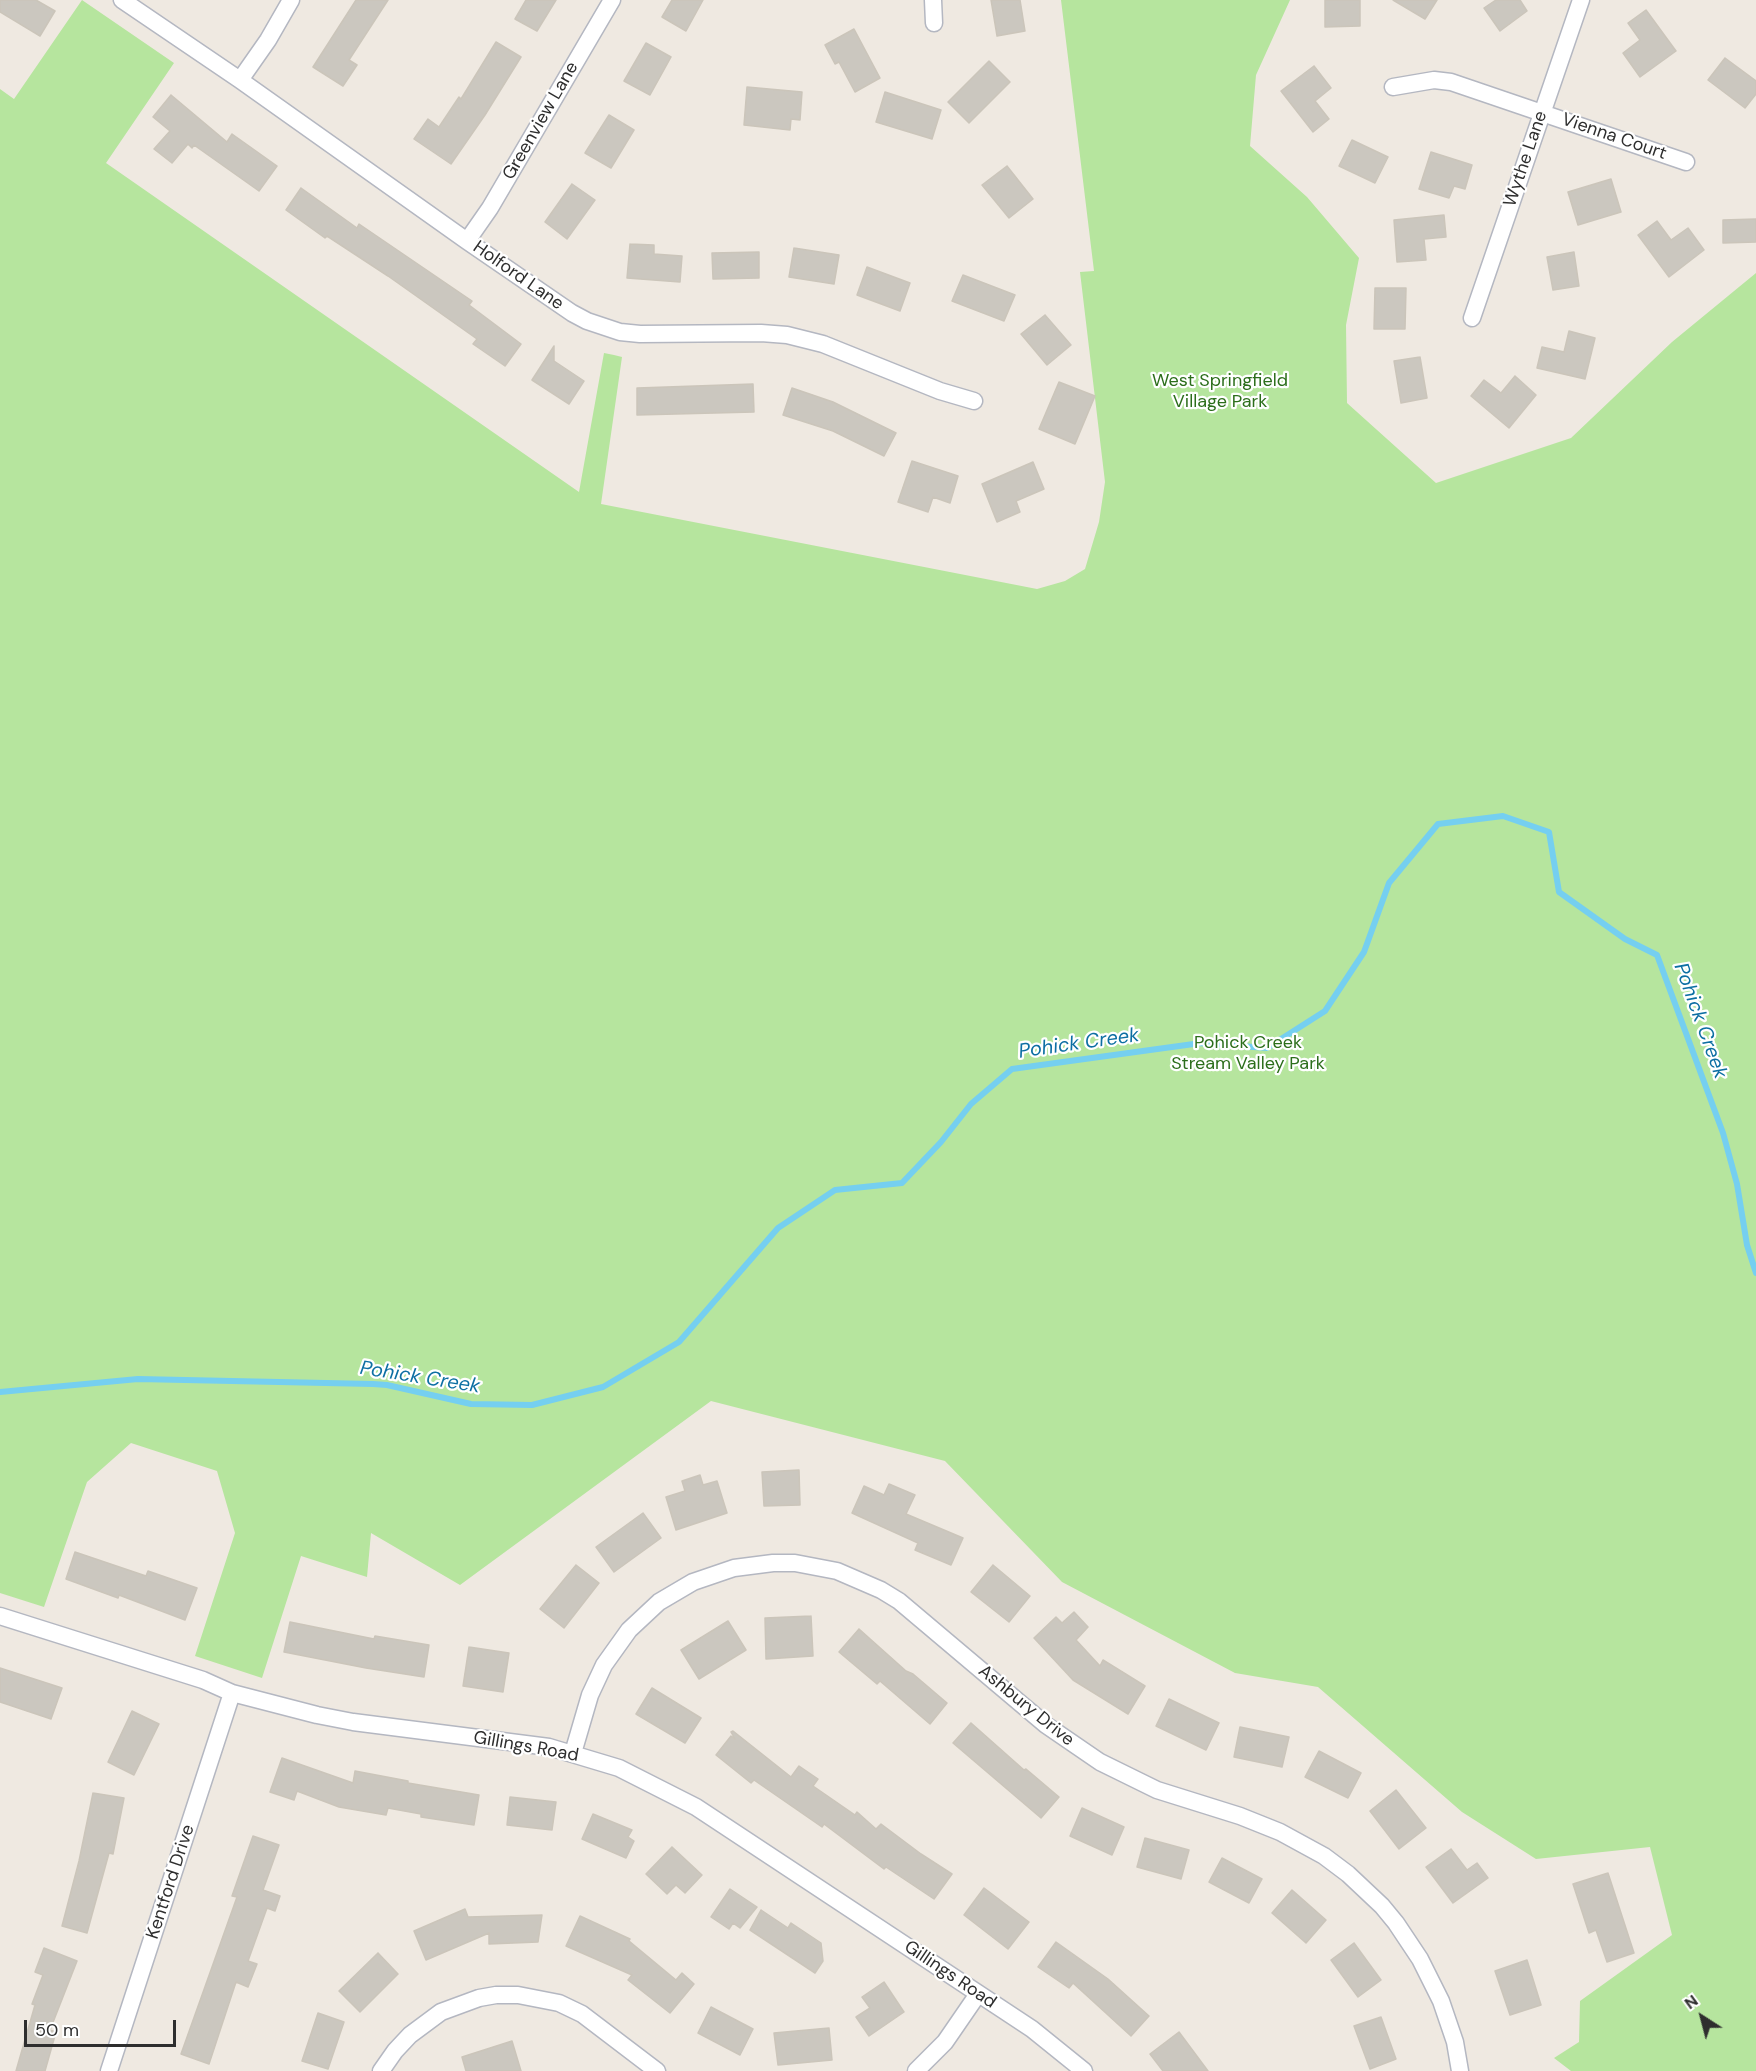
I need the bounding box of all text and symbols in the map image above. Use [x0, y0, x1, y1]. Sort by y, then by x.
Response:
street label: Greenview Lane [498, 58, 584, 184]
street label: Wythe Lane [1500, 108, 1552, 210]
street label: Vienna Court [1559, 109, 1669, 165]
street label: Holford Lane [469, 237, 567, 315]
park label: West Springfield Village Park [1152, 370, 1288, 412]
water label: Pohick Creek [1668, 960, 1732, 1082]
water label: Pohick Creek [1017, 1024, 1141, 1064]
park label: Pohick Creek Stream Valley Park [1171, 1032, 1325, 1074]
water label: Pohick Creek [358, 1357, 482, 1399]
street label: Ashbury Drive [974, 1661, 1078, 1751]
street label: Gillings Road [472, 1727, 580, 1767]
street label: Kentford Drive [142, 1822, 200, 1942]
street label: Gillings Road [900, 1936, 1000, 2014]
north arrow [1672, 1987, 1732, 2047]
text: N [1680, 1990, 1702, 2014]
scale bar [27, 2008, 178, 2046]
text: 50 m [35, 2018, 79, 2042]

